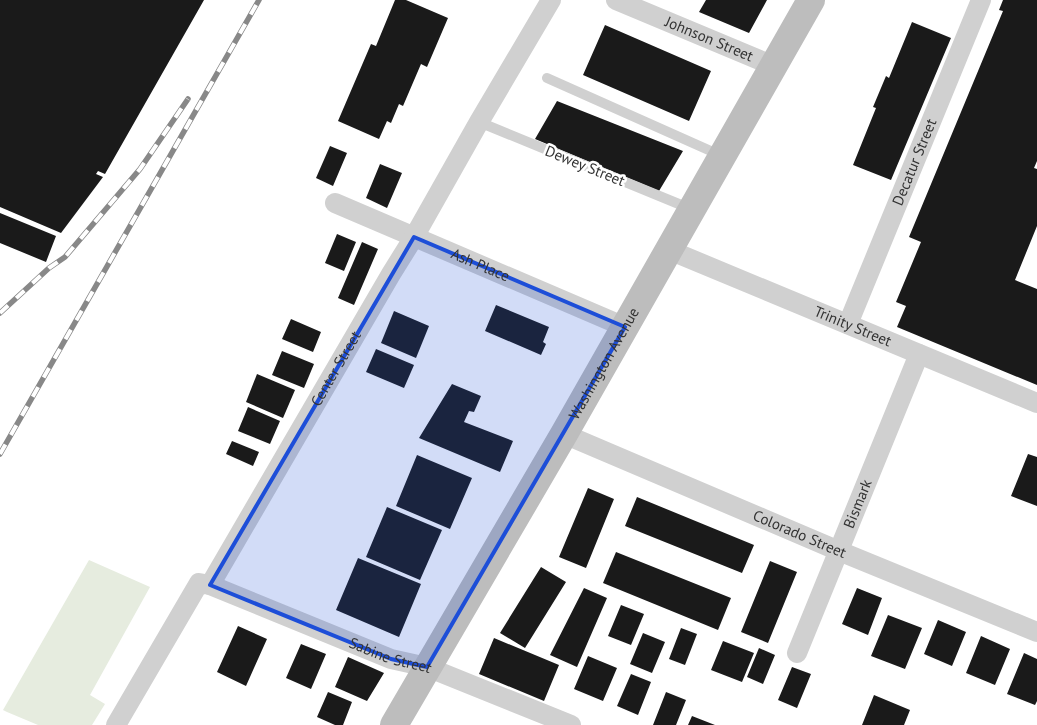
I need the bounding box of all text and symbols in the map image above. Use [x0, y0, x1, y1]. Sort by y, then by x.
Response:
street label: Johnson Street [662, 11, 756, 65]
street label: Decatur Street [888, 116, 940, 208]
street label: Dewey Street [543, 141, 628, 190]
street label: Ash Place [448, 244, 513, 286]
street label: Trinity Street [811, 301, 894, 350]
street label: Washington Avenue [564, 304, 643, 423]
street label: Center Street [306, 327, 365, 409]
street label: Bismark [839, 476, 876, 531]
street label: Colorado Street [750, 506, 849, 562]
street label: Sabine Street [346, 633, 435, 677]

